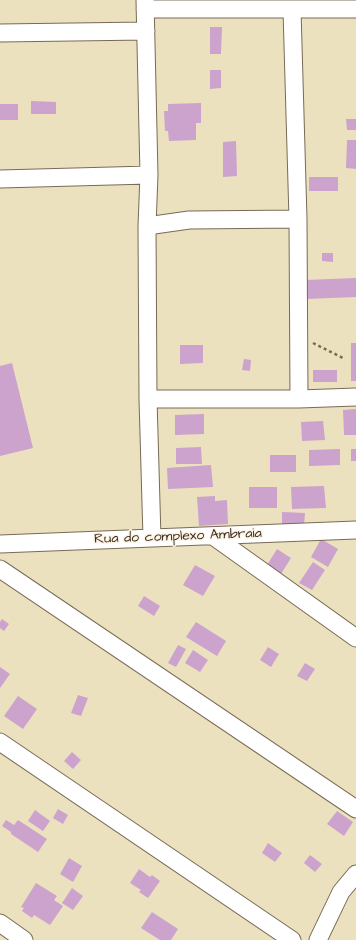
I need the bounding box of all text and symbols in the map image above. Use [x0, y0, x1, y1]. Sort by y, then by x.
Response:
street label: Rua do complexo Ambraia [94, 526, 262, 548]

